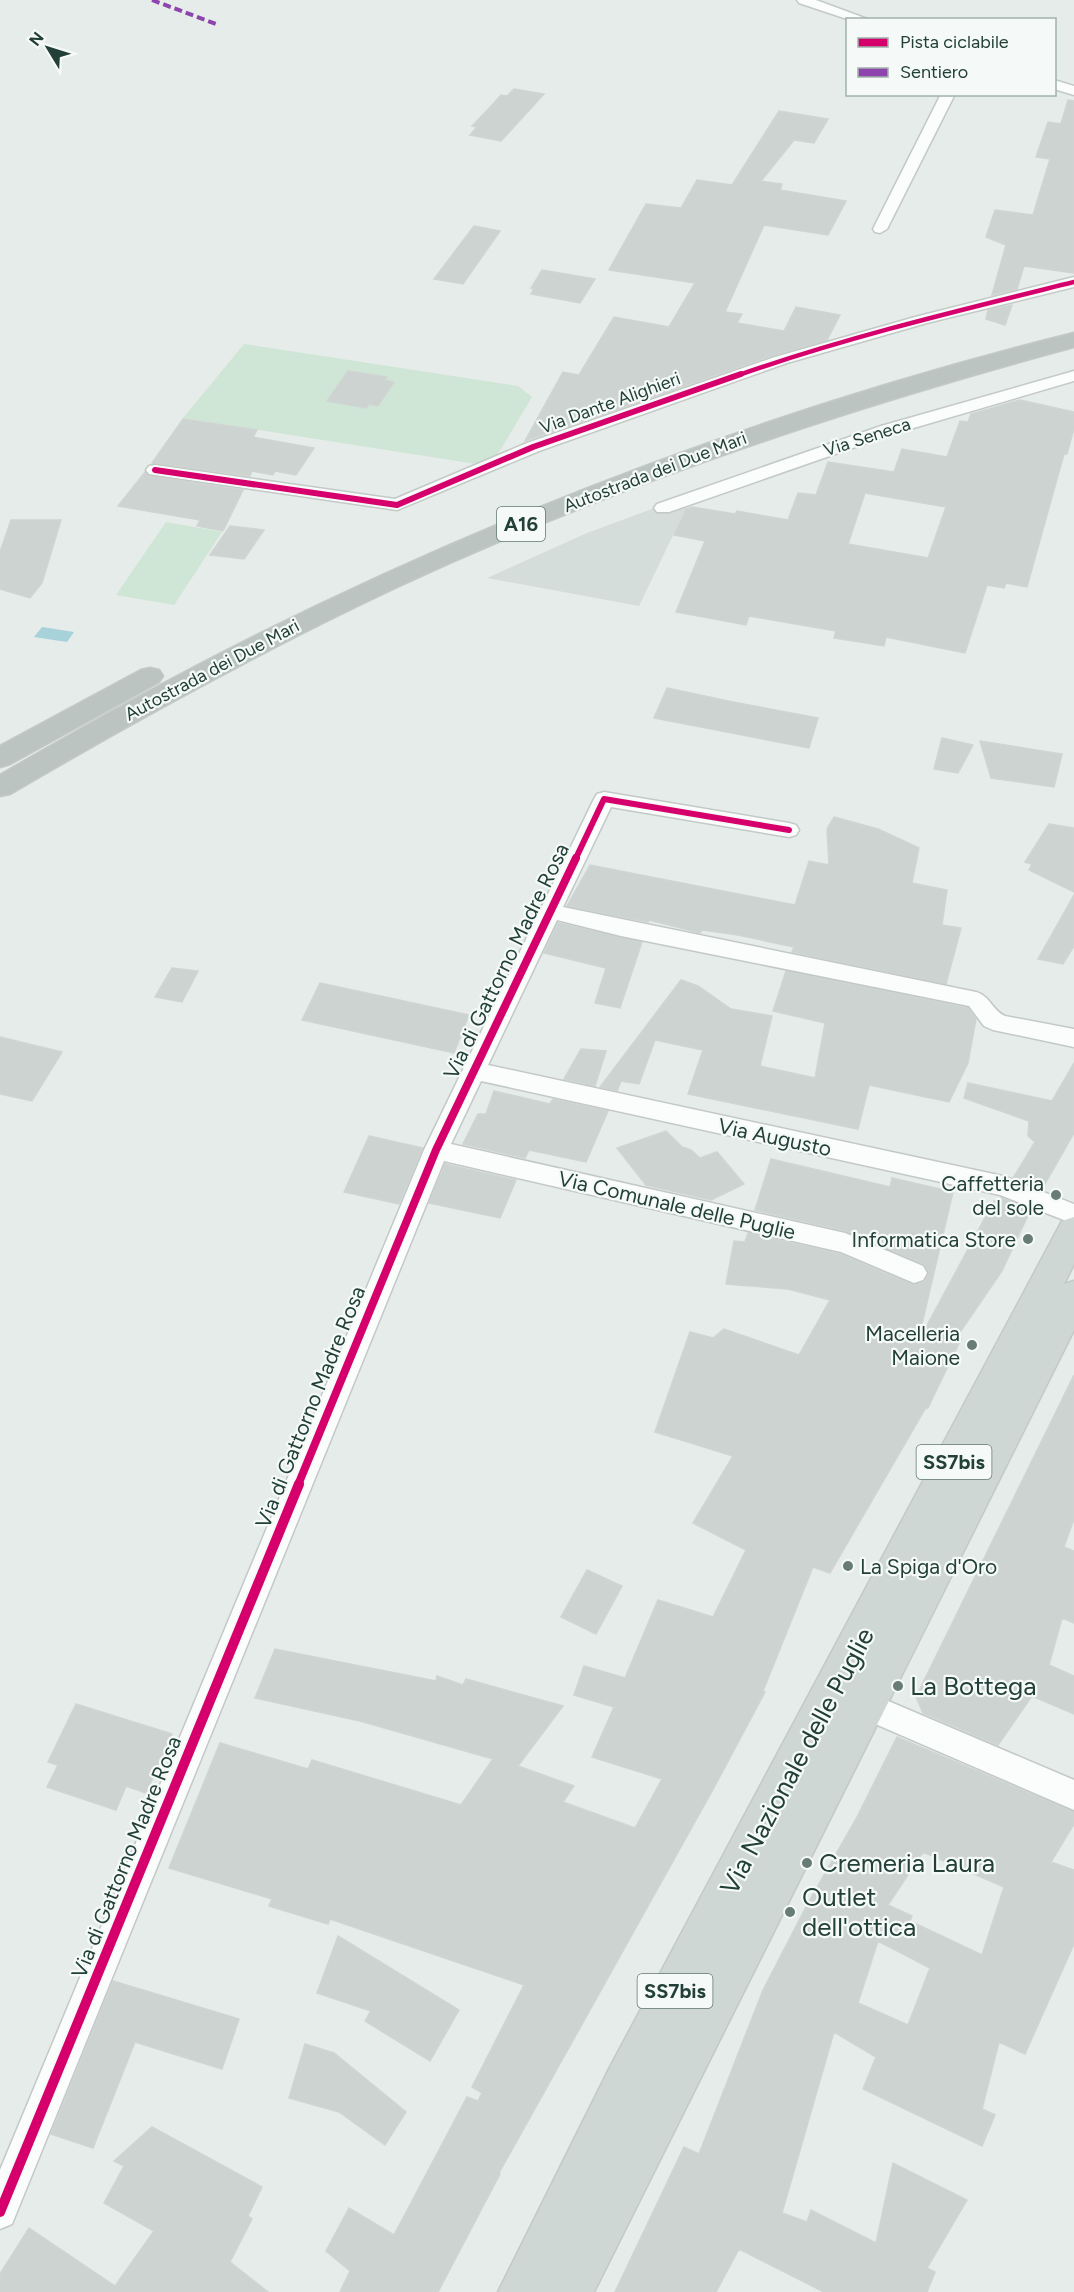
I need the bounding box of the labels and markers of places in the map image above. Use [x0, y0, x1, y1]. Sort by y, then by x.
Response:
place label: Caffetteria del sole [941, 1171, 1044, 1220]
marker: Caffetteria del sole [1049, 1188, 1063, 1202]
place label: Informatica Store [851, 1227, 1016, 1252]
marker: Informatica Store [1021, 1232, 1035, 1246]
place label: Macelleria Maione [865, 1321, 960, 1370]
marker: Macelleria Maione [965, 1338, 979, 1352]
place label: La Spiga d'Oro [860, 1554, 997, 1579]
marker: La Spiga d'Oro [841, 1559, 855, 1573]
place label: La Bottega [910, 1670, 1036, 1702]
marker: La Bottega [891, 1679, 905, 1693]
place label: Cremeria Laura [819, 1847, 995, 1879]
marker: Cremeria Laura [800, 1856, 814, 1870]
place label: Outlet dell'ottica [802, 1881, 916, 1943]
marker: Outlet dell'ottica [783, 1905, 797, 1919]

